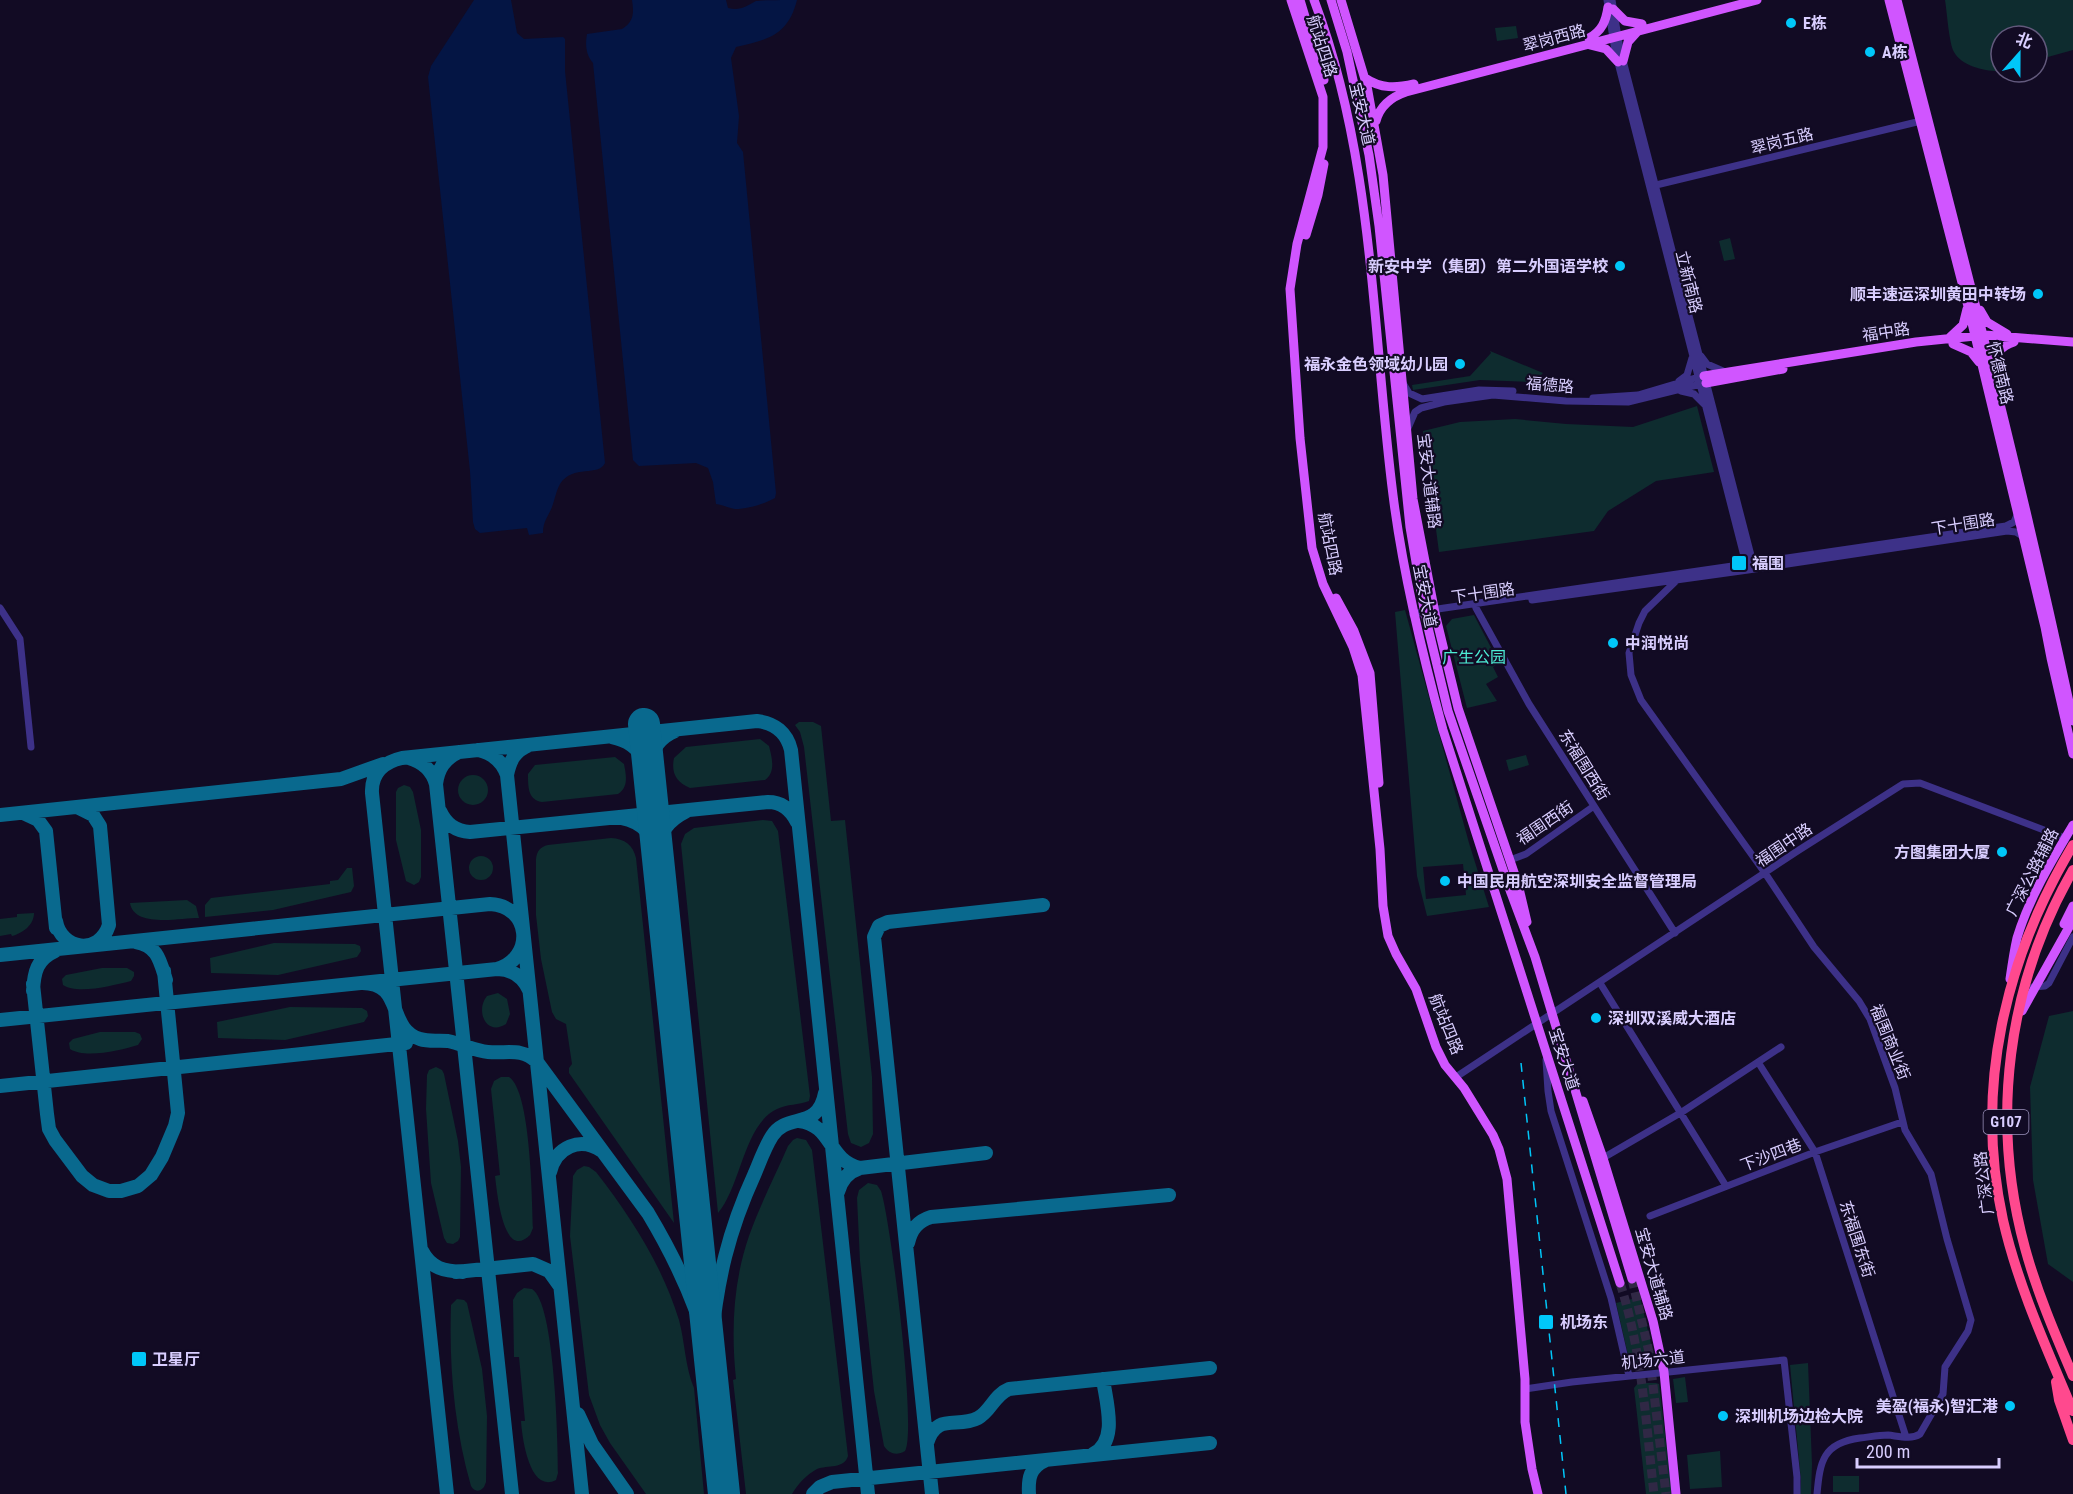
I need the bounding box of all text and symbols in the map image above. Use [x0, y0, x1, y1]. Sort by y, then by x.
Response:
street label: 航站四路 [1303, 13, 1341, 79]
place label: E栋 [1803, 14, 1827, 33]
marker: E栋 [1784, 16, 1798, 30]
street label: 翠岗西路 [1521, 21, 1587, 55]
north arrow [1989, 24, 2049, 84]
text: 北 [2013, 29, 2035, 52]
place label: A栋 [1882, 43, 1908, 62]
marker: A栋 [1863, 45, 1877, 59]
street label: 宝安大道 [1346, 81, 1378, 147]
street label: 翠岗五路 [1749, 124, 1815, 158]
street label: 立新南路 [1672, 249, 1706, 315]
place label: 新安中学（集团）第二外国语学校 [1368, 257, 1609, 276]
marker: 新安中学（集团）第二外国语学校 [1613, 259, 1627, 273]
place label: 顺丰速运深圳黄田中转场 [1850, 285, 2026, 304]
marker: 顺丰速运深圳黄田中转场 [2031, 287, 2045, 301]
street label: 福中路 [1861, 319, 1911, 345]
street label: 怀德南路 [1983, 340, 2017, 406]
place label: 福永金色领域幼儿园 [1304, 355, 1448, 374]
marker: 福永金色领域幼儿园 [1453, 357, 1467, 371]
street label: 福德路 [1525, 373, 1575, 397]
street label: 宝安大道辅路 [1414, 432, 1444, 530]
street label: 下十围路 [1930, 510, 1996, 538]
street label: 航站四路 [1315, 511, 1345, 577]
marker: 福围 [1730, 554, 1748, 572]
place label: 福围 [1752, 554, 1784, 573]
street label: 宝安大道 [1410, 563, 1440, 629]
street label: 下十围路 [1450, 579, 1516, 607]
place label: 中润悦尚 [1625, 634, 1689, 653]
marker: 中润悦尚 [1606, 636, 1620, 650]
park label: 广生公园 [1442, 648, 1506, 667]
street label: 东福围西街 [1555, 726, 1613, 804]
street label: 福围西街 [1513, 797, 1577, 849]
street label: 福围中路 [1752, 819, 1816, 871]
street label: 广深公路辅路 [2002, 825, 2062, 919]
place label: 方图集团大厦 [1894, 843, 1990, 862]
marker: 方图集团大厦 [1995, 845, 2009, 859]
place label: 中国民用航空深圳安全监督管理局 [1457, 872, 1697, 891]
marker: 中国民用航空深圳安全监督管理局 [1438, 874, 1452, 888]
street label: 航站四路 [1425, 991, 1467, 1057]
street label: 福围商业街 [1866, 1001, 1914, 1083]
place label: 深圳双溪威大酒店 [1608, 1009, 1736, 1028]
marker: 深圳双溪威大酒店 [1589, 1011, 1603, 1025]
street label: 宝安大道 [1545, 1026, 1583, 1092]
road number: G107 [1984, 1110, 2028, 1134]
street label: 下沙四巷 [1738, 1135, 1804, 1175]
street label: 广深公路 [1971, 1150, 1997, 1216]
street label: 东福围东街 [1836, 1198, 1878, 1280]
street label: 宝安大道辅路 [1632, 1225, 1676, 1323]
marker: 机场东 [1537, 1313, 1555, 1331]
place label: 机场东 [1560, 1313, 1608, 1332]
street label: 机场六道 [1620, 1347, 1686, 1373]
marker: 卫星厅 [130, 1350, 148, 1368]
place label: 卫星厅 [152, 1350, 200, 1369]
place label: 美盈(福永)智汇港 [1876, 1397, 1998, 1416]
marker: 美盈(福永)智汇港 [2003, 1399, 2017, 1413]
place label: 深圳机场边检大院 [1735, 1407, 1863, 1426]
marker: 深圳机场边检大院 [1716, 1409, 1730, 1423]
scale bar [1857, 1431, 2000, 1469]
text: 200 m [1866, 1441, 1910, 1462]

